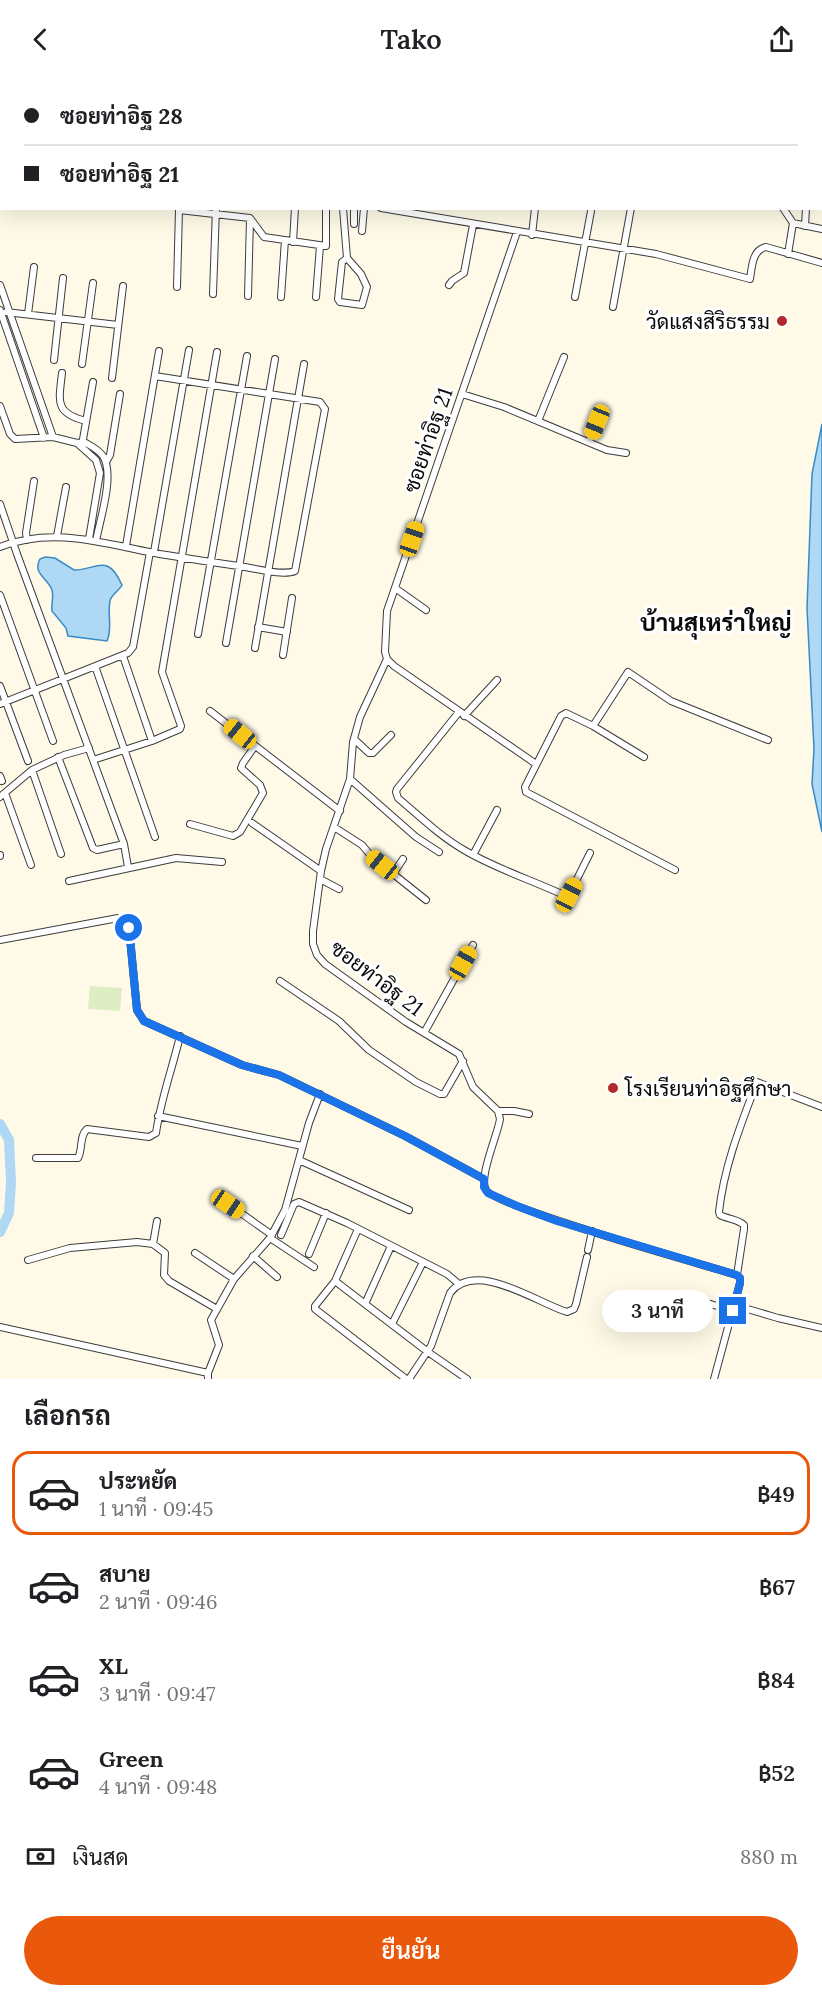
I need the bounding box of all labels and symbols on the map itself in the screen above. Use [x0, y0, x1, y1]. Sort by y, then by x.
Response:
place label: วัดแสงสิริธรรม [646, 308, 770, 335]
marker: วัดแสงสิริธรรม [775, 314, 789, 328]
street label: ซอยท่าอิฐ 21 [397, 384, 459, 496]
car [582, 402, 612, 442]
car [398, 519, 426, 559]
district label: บ้านสุเหร่าใหญ่ [640, 607, 792, 640]
car [220, 716, 260, 752]
car [362, 847, 402, 883]
car [553, 875, 585, 915]
route start [115, 914, 142, 941]
street label: ซอยท่าอิฐ 21 [325, 934, 429, 1022]
car [446, 943, 480, 983]
place label: โรงเรียนท่าอิฐศึกษา [624, 1075, 792, 1102]
marker: โรงเรียนท่าอิฐศึกษา [606, 1081, 620, 1095]
car [208, 1186, 248, 1222]
callout: 3 นาที [601, 1290, 712, 1332]
route end [719, 1297, 746, 1324]

